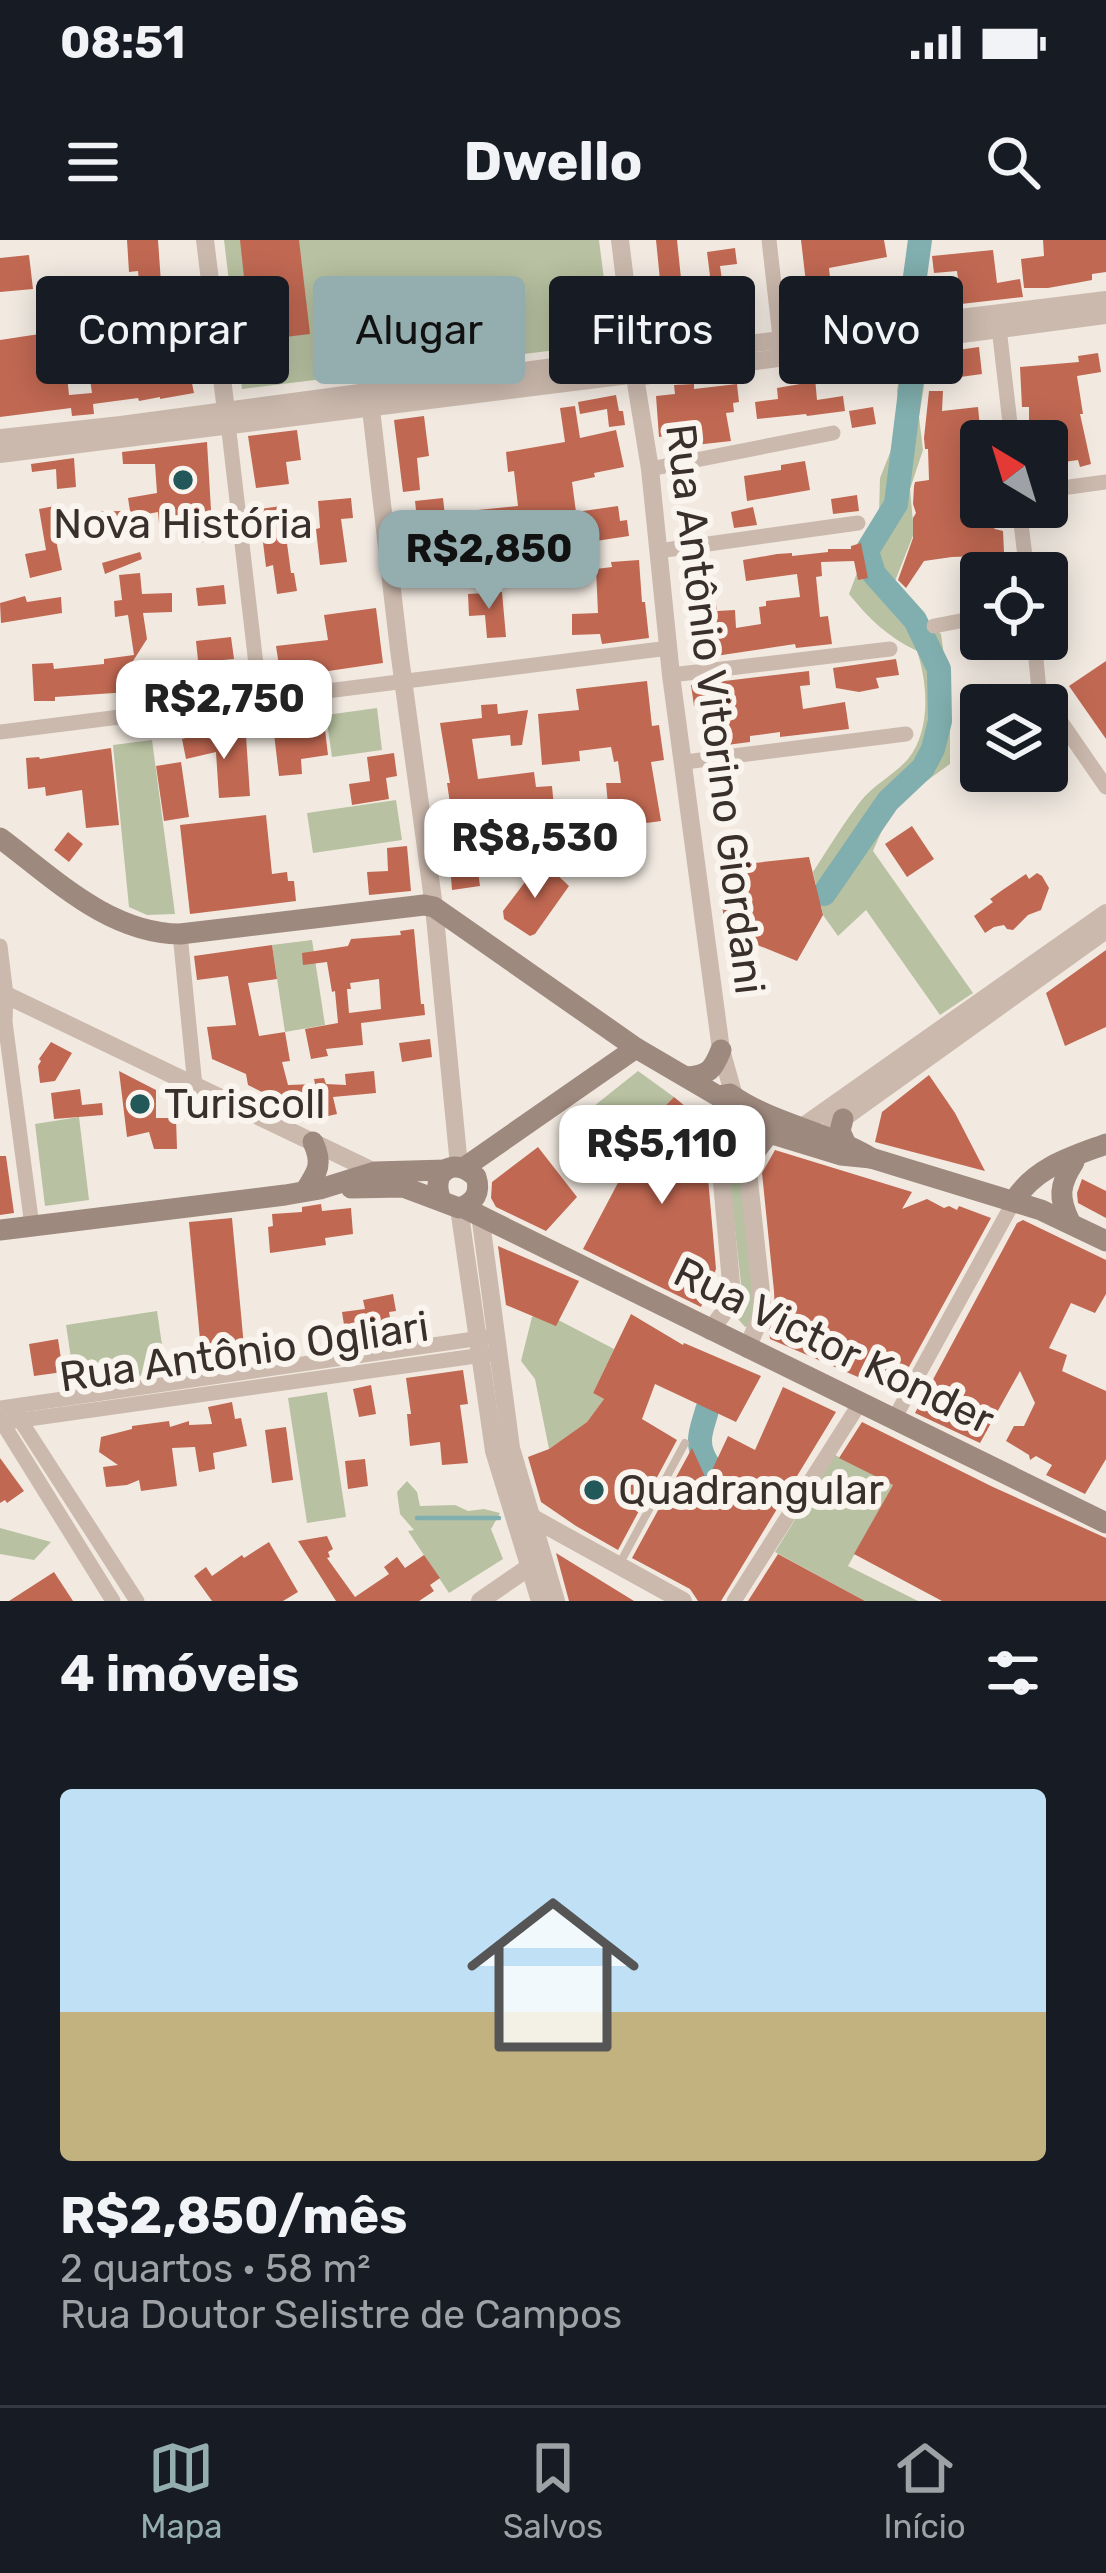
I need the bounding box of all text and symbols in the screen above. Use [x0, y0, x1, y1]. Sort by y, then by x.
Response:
text: 08:51 [60, 16, 185, 69]
icon: menu [60, 129, 126, 195]
icon: search [980, 129, 1046, 195]
text: Dwello [463, 130, 643, 194]
chip: Comprar [36, 276, 289, 384]
chip: Alugar [313, 276, 525, 384]
chip: Filtros [549, 276, 755, 384]
chip: Novo [779, 276, 963, 384]
north arrow [960, 420, 1068, 528]
map controls [960, 420, 1068, 792]
street label: Rua Antônio Vitorino Giordani [655, 421, 775, 997]
marker: Nova História [170, 467, 196, 493]
place label: Nova História [53, 499, 313, 549]
pin: R$2,850 [378, 510, 600, 612]
text: R$2,850 [405, 526, 573, 572]
button: locate [960, 552, 1068, 660]
pin: R$2,750 [113, 660, 335, 762]
text: R$2,750 [143, 676, 305, 722]
button: layers [960, 684, 1068, 792]
pin: R$8,530 [424, 799, 646, 901]
text: R$8,530 [451, 815, 619, 861]
place label: Turiscoll [164, 1079, 326, 1129]
marker: Turiscoll [127, 1091, 153, 1117]
pin: R$5,110 [551, 1105, 773, 1207]
text: R$5,110 [586, 1121, 738, 1167]
street label: Rua Victor Konder [666, 1247, 1002, 1445]
street label: Rua Antônio Ogliari [56, 1301, 432, 1403]
place label: Quadrangular [618, 1465, 884, 1515]
marker: Quadrangular [581, 1477, 607, 1503]
icon: filters [980, 1640, 1046, 1706]
text: 4 imóveis [60, 1643, 300, 1704]
icon: home [445, 1867, 661, 2083]
text: R$2,850/mês [60, 2185, 408, 2246]
text: 2 quartos · 58 m² [60, 2246, 371, 2292]
text: Rua Doutor Selistre de Campos [60, 2292, 622, 2338]
tab: Mapa [140, 2435, 223, 2546]
tab: Salvos [503, 2435, 603, 2546]
tab: Início [884, 2435, 966, 2546]

